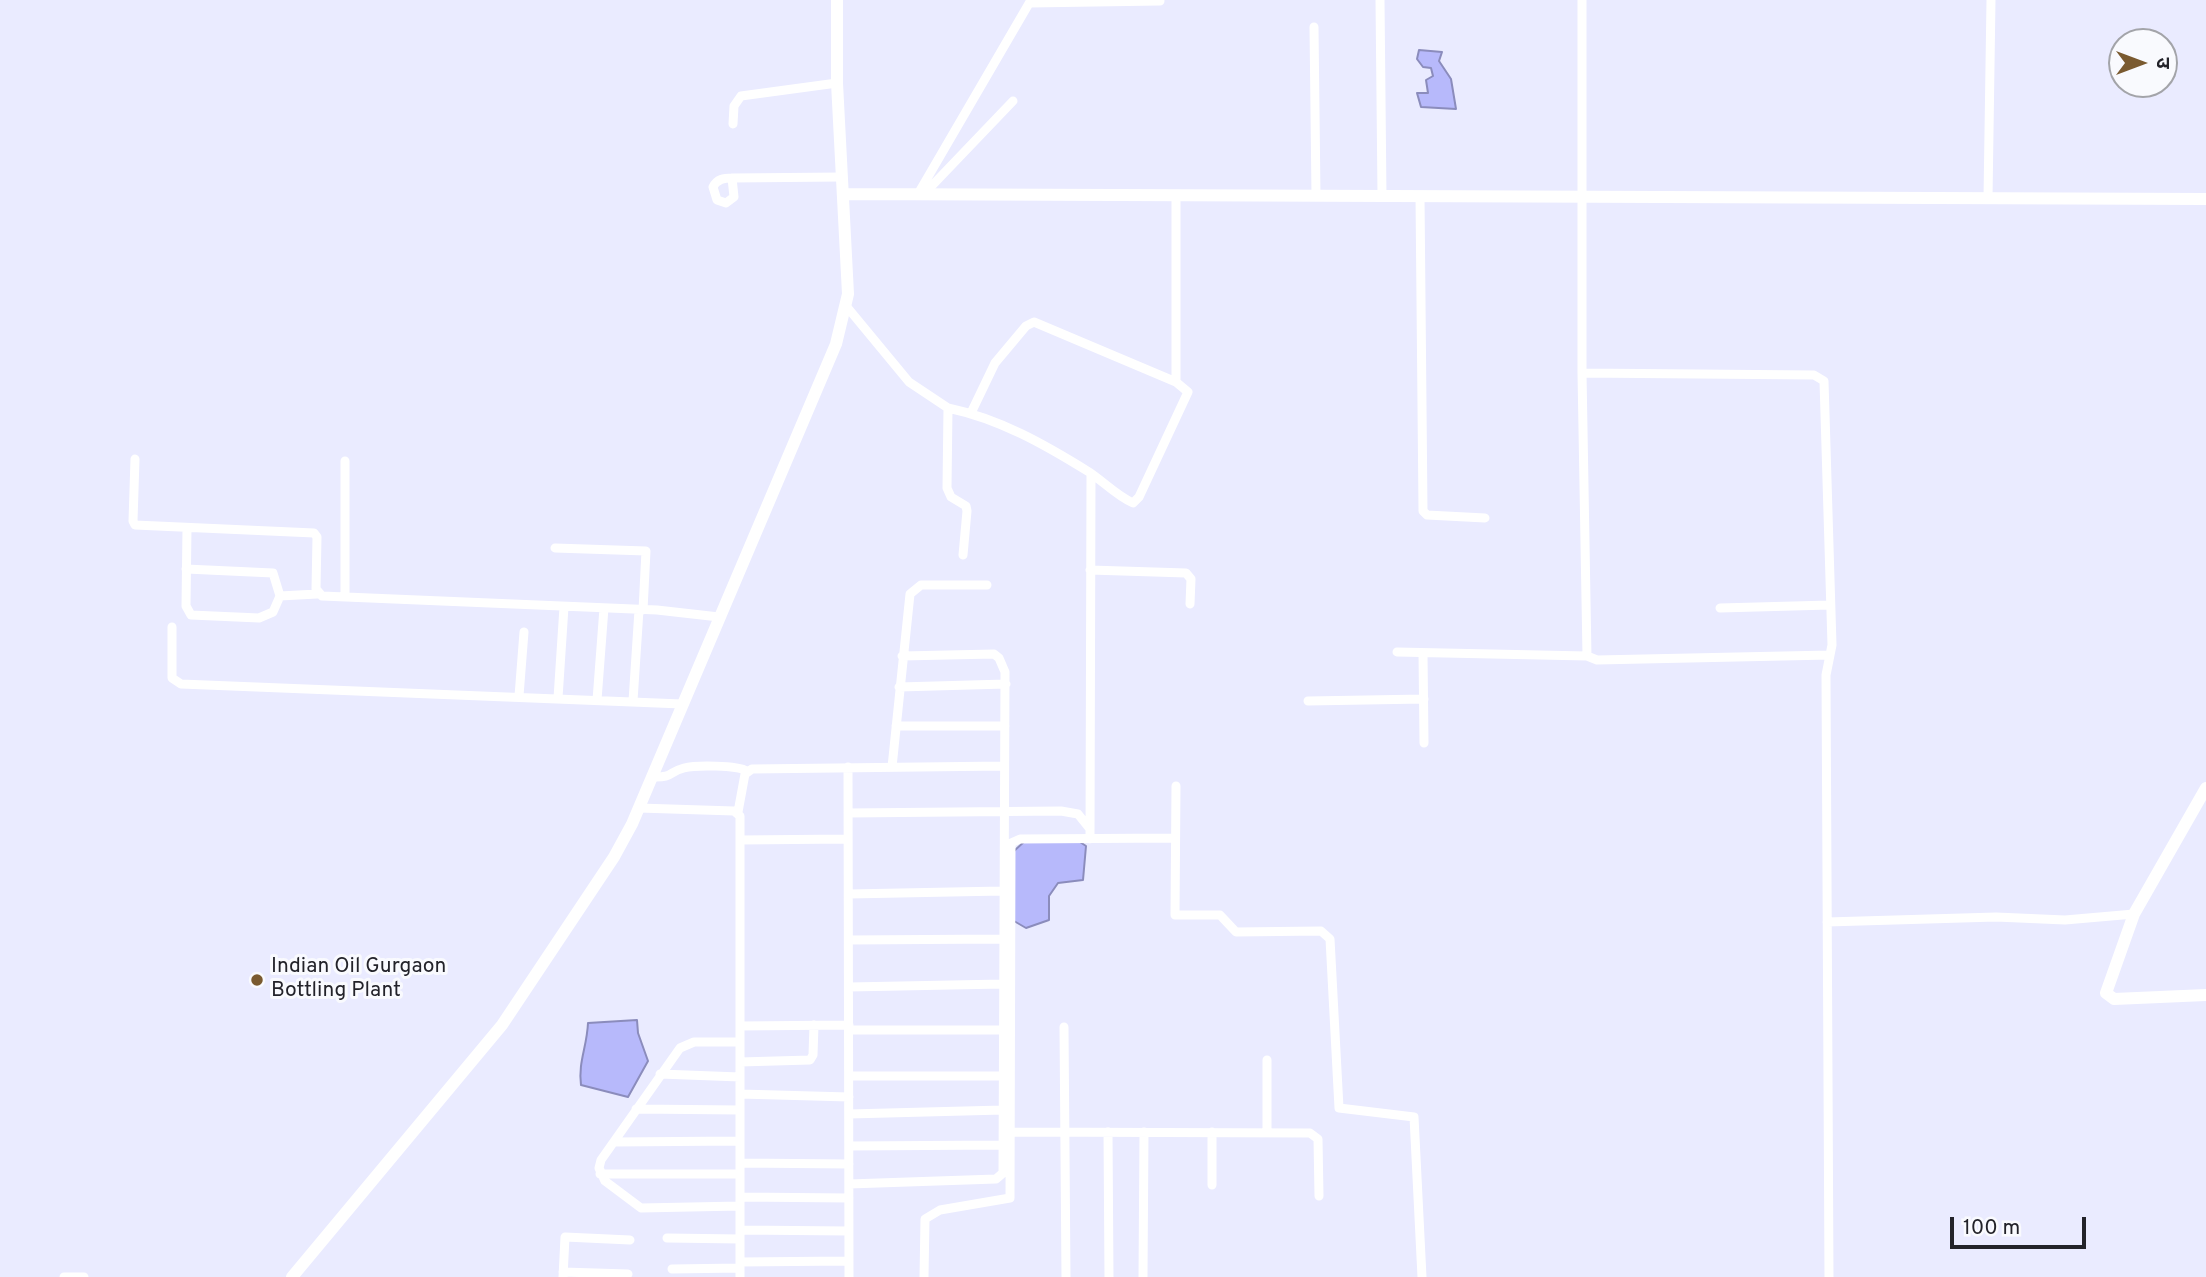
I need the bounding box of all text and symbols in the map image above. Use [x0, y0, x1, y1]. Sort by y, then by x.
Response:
north arrow [2108, 28, 2178, 98]
text: उ [2150, 57, 2174, 69]
place label: Indian Oil Gurgaon Bottling Plant [271, 955, 446, 1005]
marker: Indian Oil Gurgaon Bottling Plant [249, 972, 265, 988]
scale bar [1954, 1204, 2090, 1248]
text: 100 m [1963, 1215, 2020, 1242]

